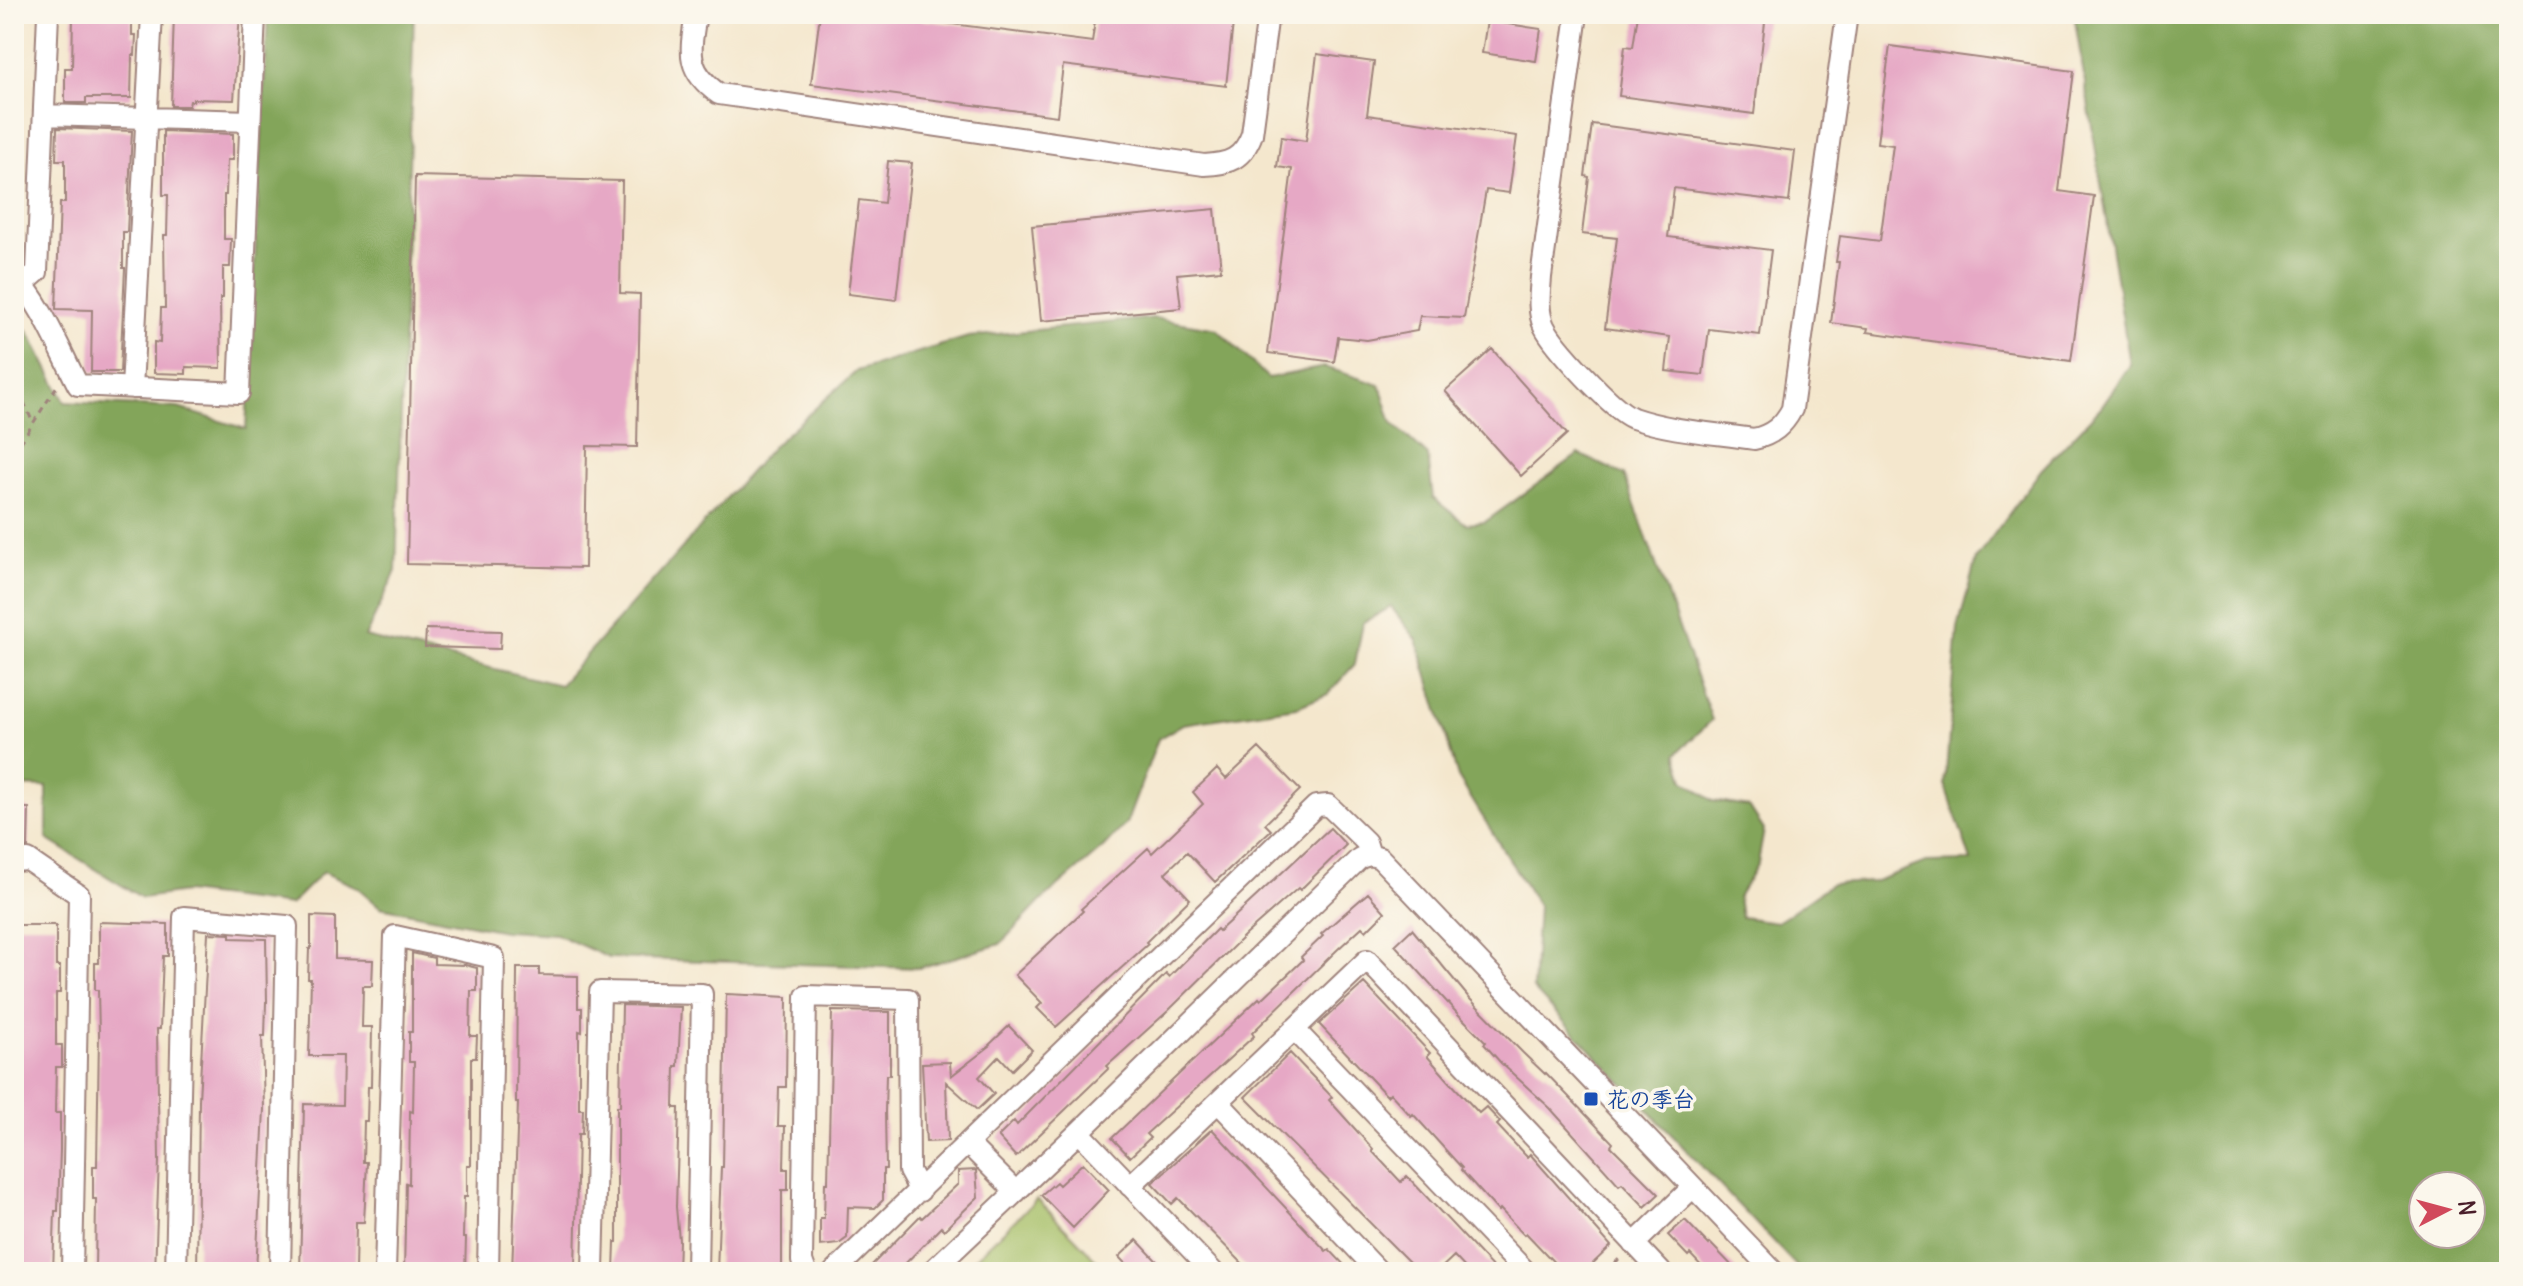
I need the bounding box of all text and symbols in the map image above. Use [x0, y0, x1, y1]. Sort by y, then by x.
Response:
place label: 花の季台 [1607, 1085, 1695, 1113]
marker: 花の季台 [1582, 1090, 1600, 1108]
north arrow [2407, 1170, 2487, 1250]
text: N [2452, 1199, 2482, 1217]

